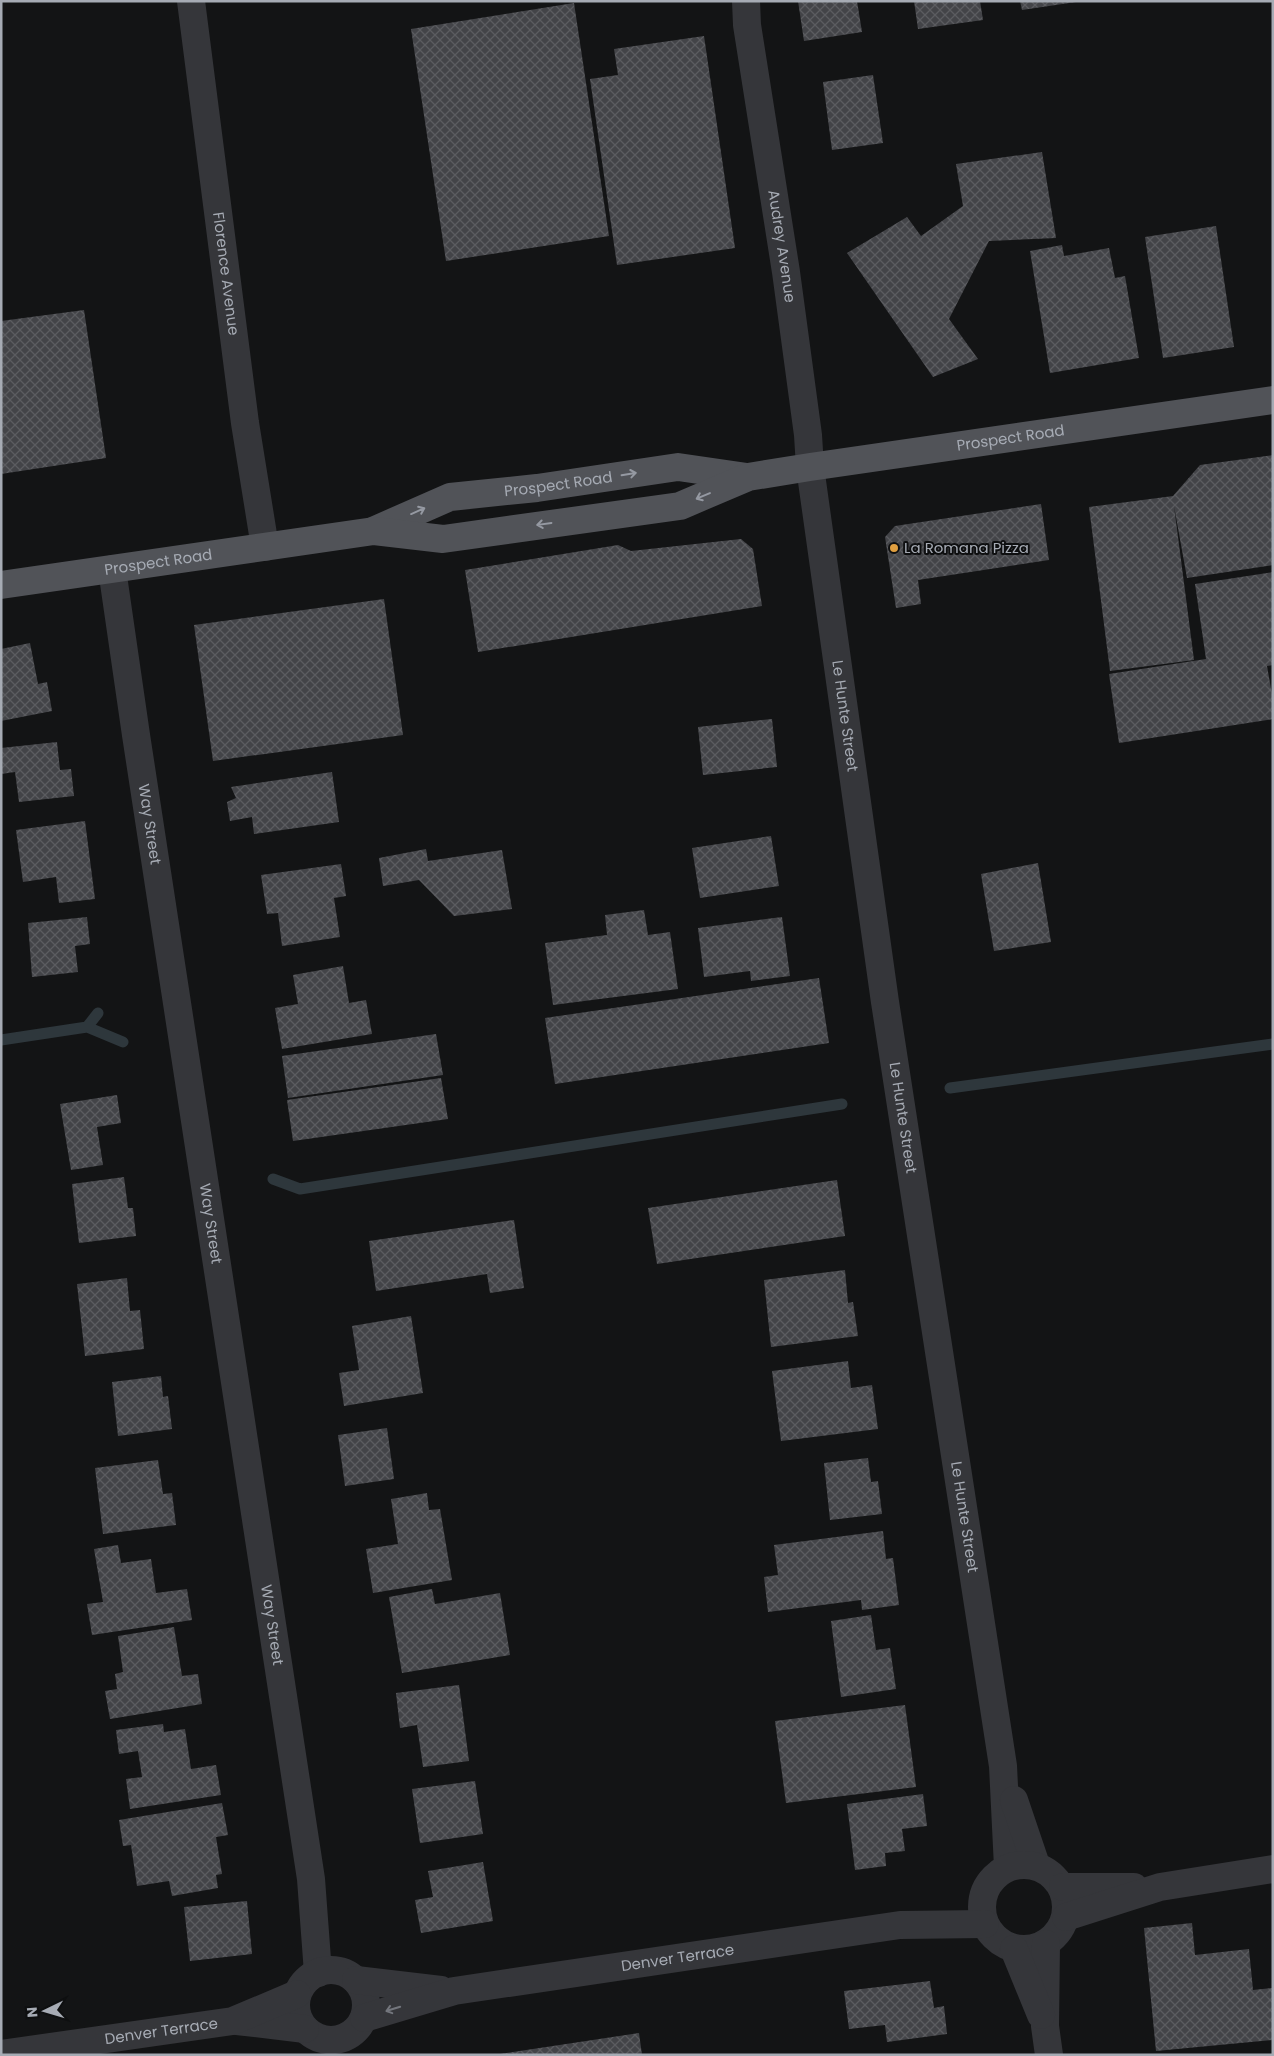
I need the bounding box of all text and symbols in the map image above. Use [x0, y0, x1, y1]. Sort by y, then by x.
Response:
street label: Audrey Avenue [763, 188, 801, 304]
street label: Florence Avenue [208, 211, 245, 337]
street label: Prospect Road [955, 419, 1066, 456]
street label: Prospect Road [503, 466, 614, 501]
one-way arrow [620, 469, 636, 479]
one-way arrow [696, 492, 711, 502]
one-way arrow [410, 506, 425, 516]
one-way arrow [536, 519, 552, 529]
place label: La Romana Pizza [904, 537, 1029, 558]
marker: La Romana Pizza [888, 542, 900, 554]
street label: Prospect Road [103, 544, 214, 580]
street label: Le Hunte Street [827, 659, 864, 773]
street label: Way Street [134, 782, 167, 866]
street label: Le Hunte Street [884, 1061, 922, 1175]
street label: Way Street [195, 1182, 228, 1265]
street label: Le Hunte Street [946, 1460, 984, 1574]
street label: Way Street [256, 1583, 289, 1667]
street label: Denver Terrace [620, 1939, 736, 1976]
north arrow [20, 1986, 70, 2036]
one-way arrow [385, 2005, 401, 2015]
text: N [22, 2006, 42, 2018]
street label: Denver Terrace [103, 2012, 219, 2049]

